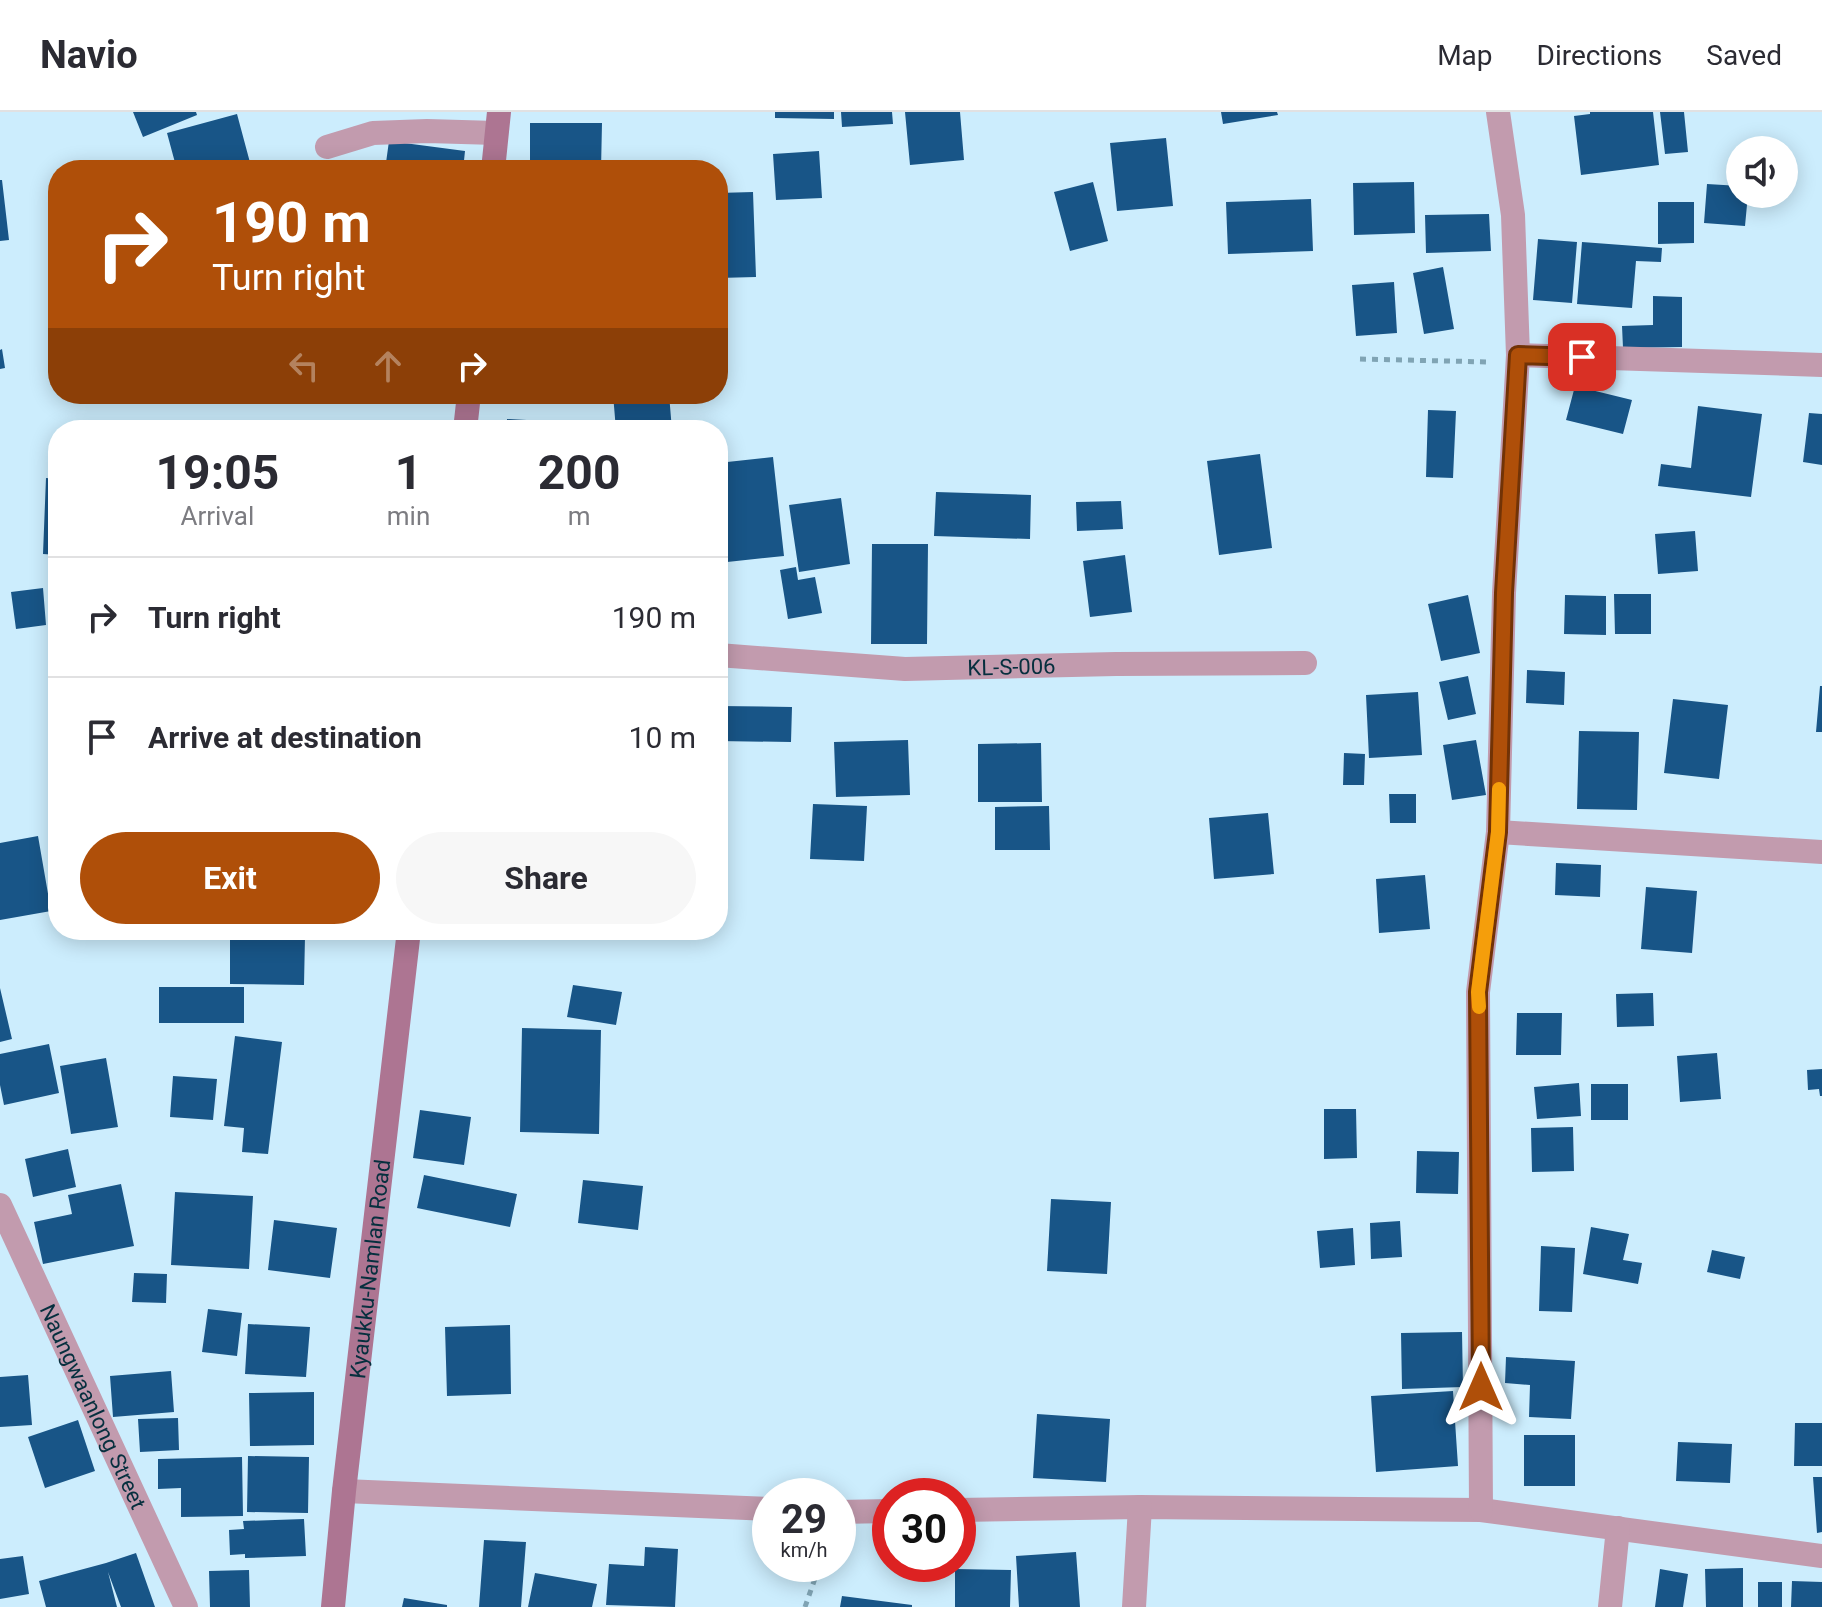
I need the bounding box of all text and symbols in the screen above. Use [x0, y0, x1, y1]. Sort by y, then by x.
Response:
text: Navio [40, 33, 138, 77]
text: Map [1437, 39, 1493, 72]
text: Directions [1537, 39, 1662, 72]
text: Saved [1706, 39, 1782, 72]
map controls [1726, 136, 1798, 208]
button: sound [1726, 136, 1798, 208]
text: 190 m [212, 190, 371, 256]
icon: right [80, 192, 184, 296]
text: Turn right [212, 257, 365, 299]
pin [1548, 323, 1616, 391]
icon: arrive [1560, 335, 1604, 379]
icon: left [282, 344, 326, 388]
icon: ahead [366, 344, 410, 388]
icon: right [450, 344, 494, 388]
text: 19:05 [156, 444, 279, 501]
text: 1 [395, 444, 422, 501]
text: 200 [538, 444, 620, 501]
text: Arrival [181, 501, 254, 531]
text: min [387, 501, 430, 531]
text: m [568, 501, 591, 531]
icon: right [80, 595, 124, 639]
text: Turn right [148, 600, 281, 635]
text: 190 m [612, 600, 696, 635]
street label: KL-S-006 [967, 653, 1056, 680]
icon: arrive [80, 715, 124, 759]
text: Arrive at destination [148, 720, 422, 755]
text: 10 m [629, 720, 696, 755]
button: Exit [80, 832, 380, 924]
button: Share [396, 832, 696, 924]
street label: Kyaukku-Namlan Road [345, 1158, 395, 1380]
street label: Naungwaanlong Street [35, 1300, 151, 1513]
position arrow [1439, 1345, 1523, 1429]
speed limit sign: 30 [872, 1478, 976, 1582]
text: 29 [781, 1496, 827, 1543]
text: km/h [781, 1538, 827, 1562]

